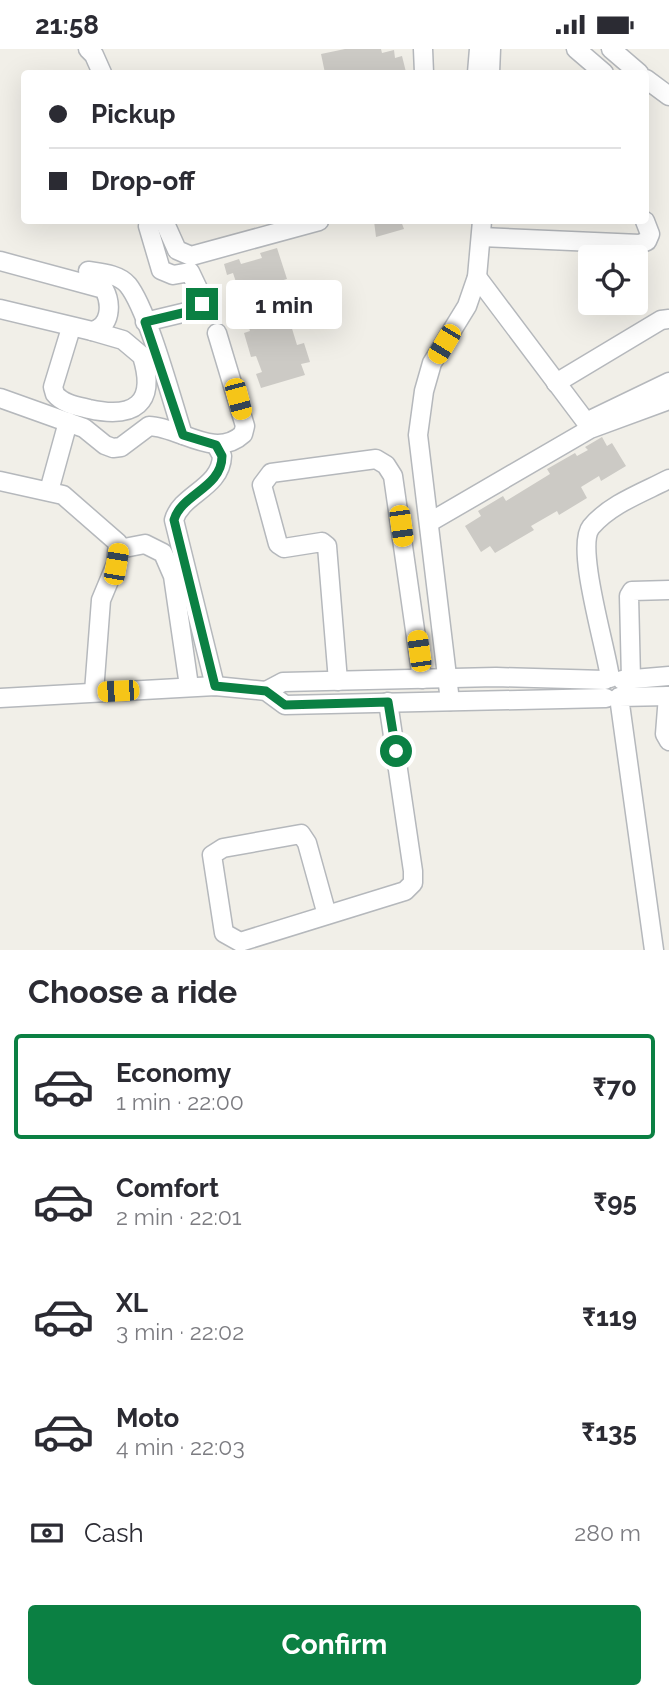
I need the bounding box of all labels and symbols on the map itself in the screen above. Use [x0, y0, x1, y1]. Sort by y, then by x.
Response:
callout: 1 min [227, 279, 342, 329]
route end [186, 288, 218, 320]
car [425, 321, 464, 367]
car [223, 376, 254, 422]
car [388, 504, 415, 548]
car [103, 541, 130, 587]
car [406, 629, 433, 673]
car [97, 679, 140, 703]
route start [380, 735, 412, 767]

